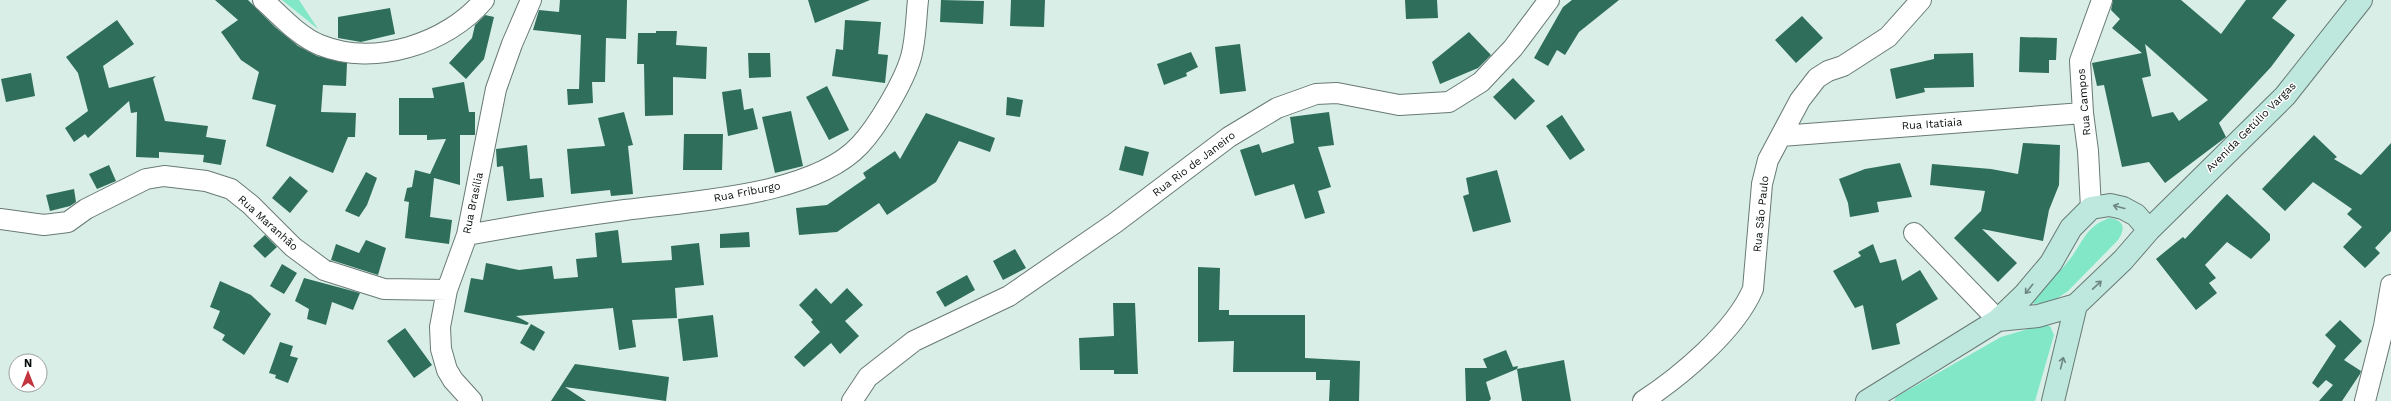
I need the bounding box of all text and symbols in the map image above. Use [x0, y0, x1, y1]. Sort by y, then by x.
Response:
street label: Rua Campos [2075, 68, 2093, 136]
street label: Avenida Getúlio Vargas [2203, 79, 2299, 175]
street label: Rua Itatiaia [1901, 115, 1963, 133]
street label: Rua Rio de Janeiro [1150, 129, 1238, 199]
street label: Rua Brasília [460, 171, 486, 235]
street label: Rua São Paulo [1751, 175, 1771, 253]
street label: Rua Friburgo [713, 179, 781, 205]
street label: Rua Maranhão [235, 193, 301, 253]
one-way arrow [2112, 203, 2125, 210]
one-way arrow [2092, 280, 2102, 290]
one-way arrow [2025, 283, 2034, 294]
north arrow [8, 353, 48, 393]
text: N [24, 357, 32, 370]
one-way arrow [2059, 357, 2066, 370]

